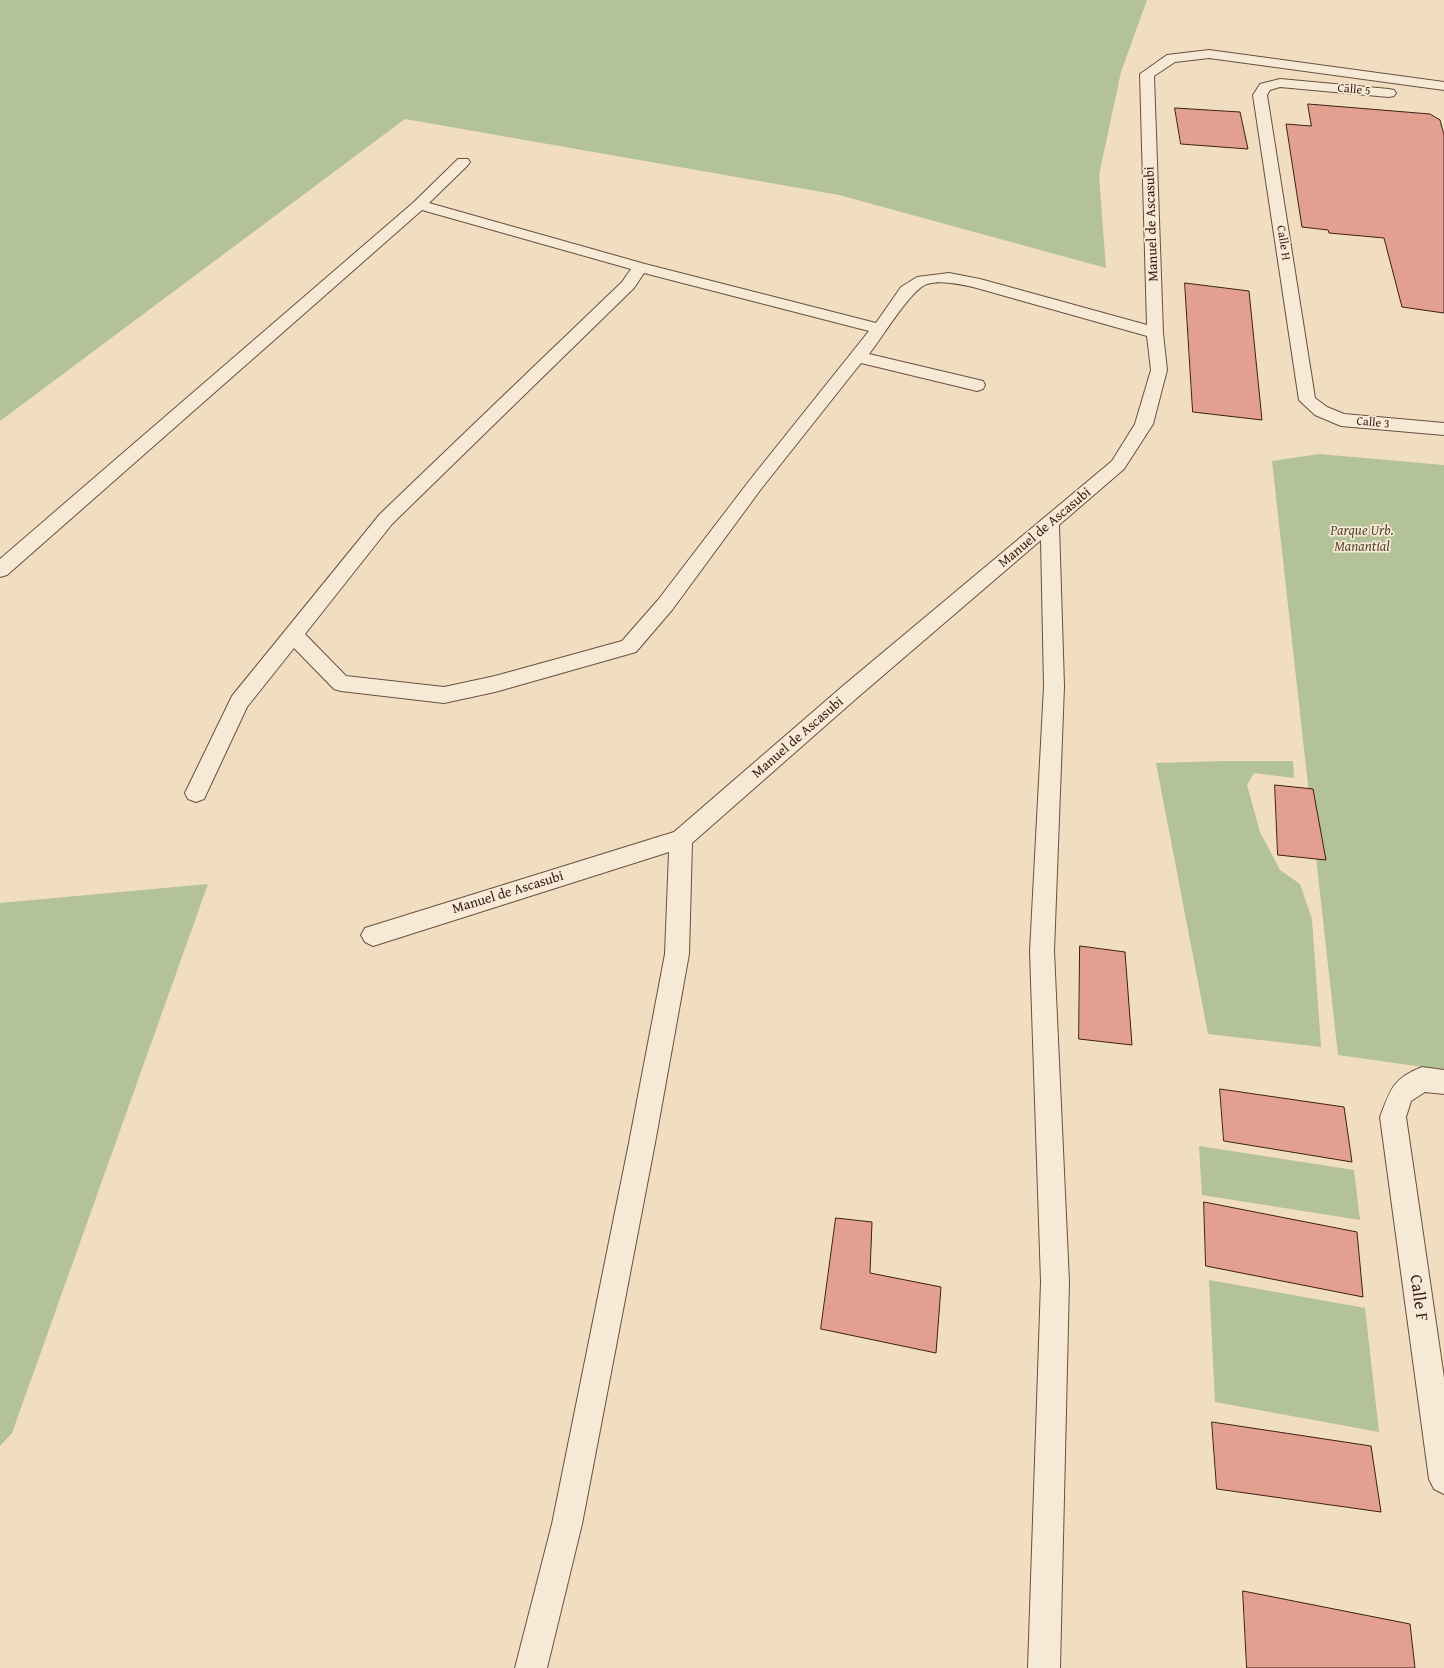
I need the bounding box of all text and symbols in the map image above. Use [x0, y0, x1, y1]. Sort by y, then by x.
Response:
street label: Calle 5 [1337, 81, 1371, 99]
street label: Manuel de Ascasubi [1142, 166, 1162, 282]
street label: Calle H [1273, 225, 1293, 261]
street label: Calle 3 [1356, 414, 1390, 432]
street label: Manuel de Ascasubi [995, 484, 1095, 572]
park label: Parque Urb. Manantial [1330, 523, 1394, 556]
street label: Manuel de Ascasubi [749, 694, 847, 782]
street label: Manuel de Ascasubi [450, 868, 566, 918]
street label: Calle F [1405, 1273, 1431, 1323]

